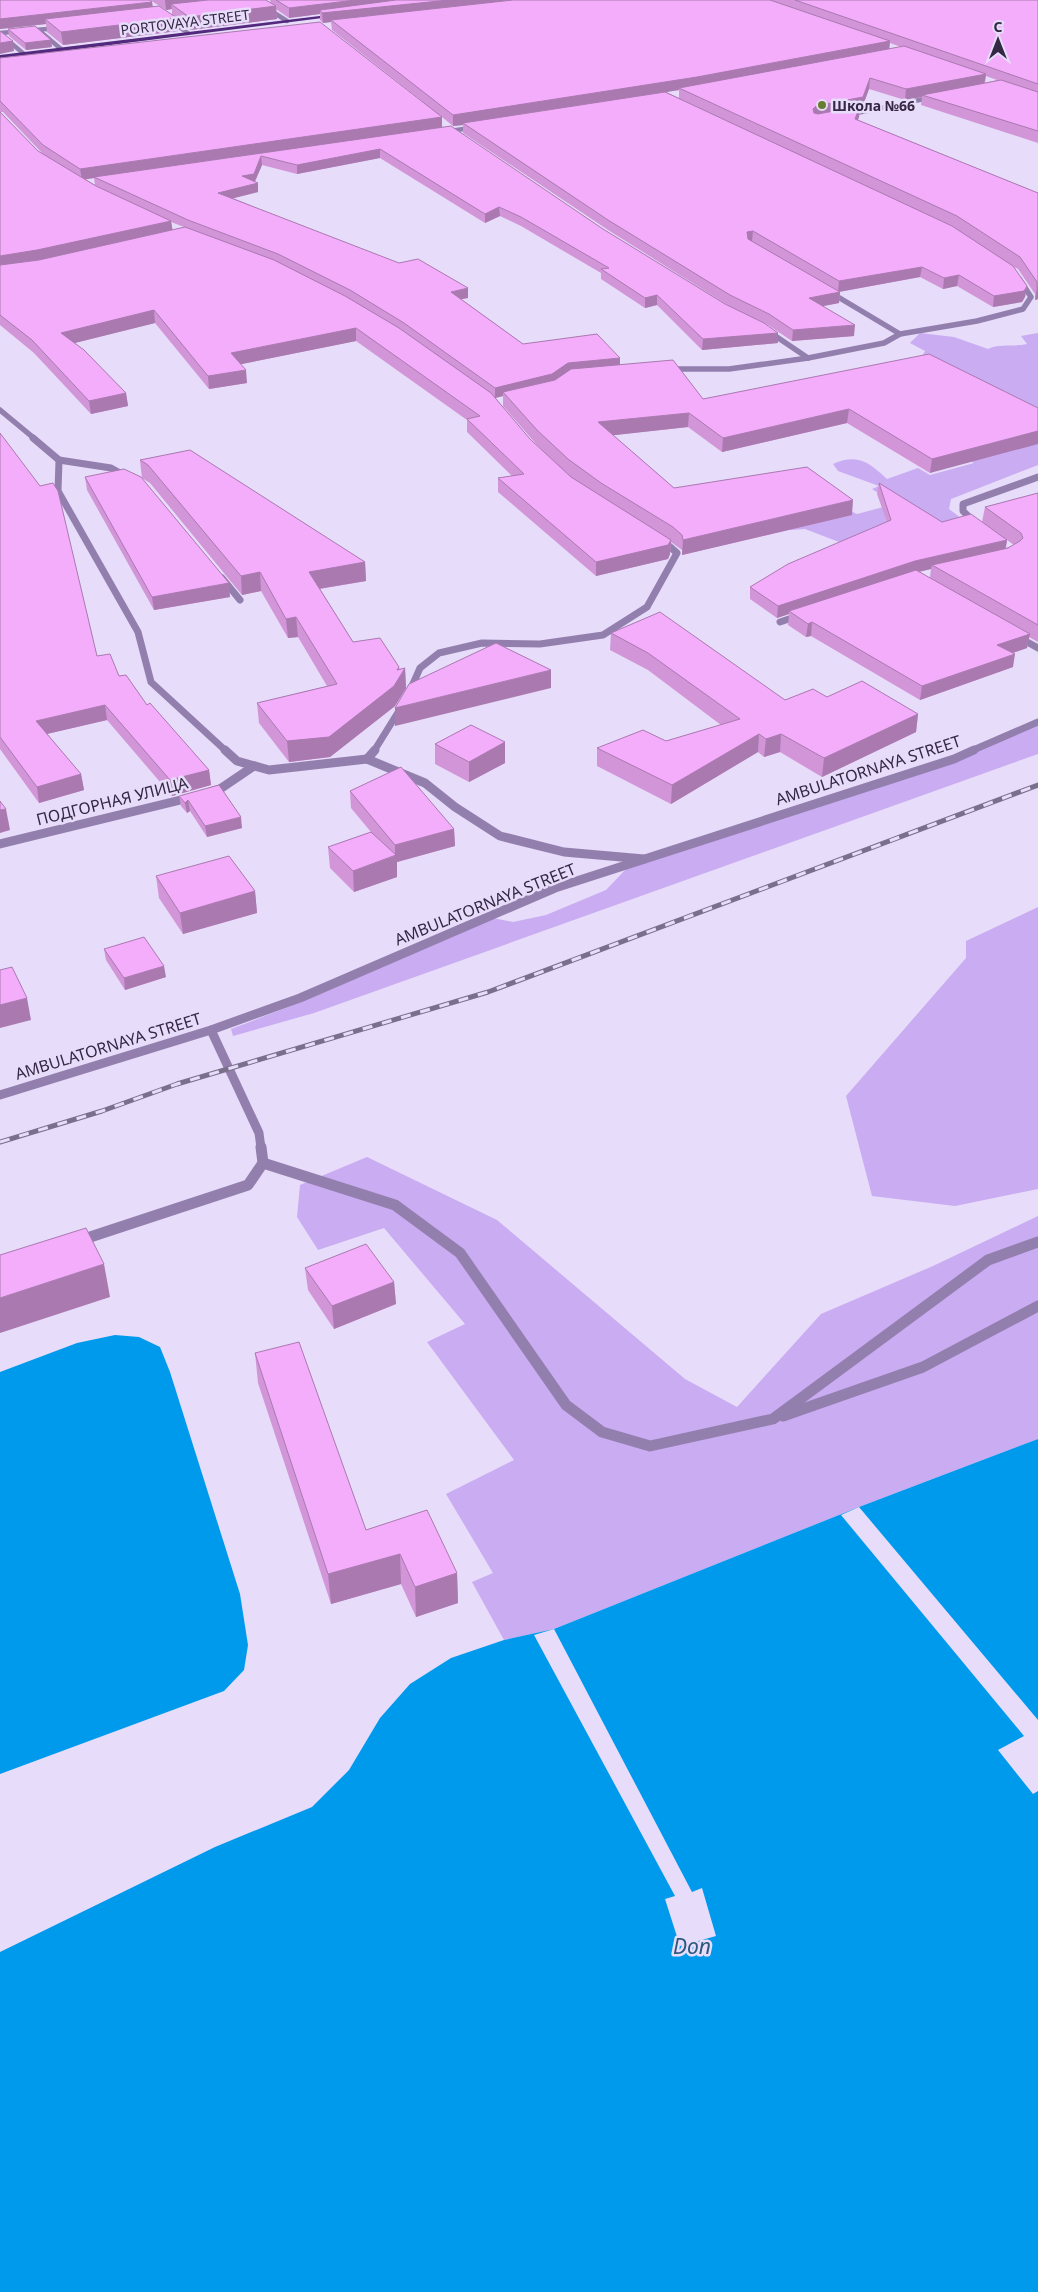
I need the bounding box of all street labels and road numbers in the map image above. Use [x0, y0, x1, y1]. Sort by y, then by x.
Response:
street label: PORTOVAYA STREET [120, 5, 251, 39]
street label: AMBULATORNAYA STREET [773, 730, 964, 810]
street label: ПОДГОРНАЯ УЛИЦА [34, 771, 191, 830]
street label: AMBULATORNAYA STREET [391, 858, 579, 950]
street label: AMBULATORNAYA STREET [12, 1007, 204, 1085]

